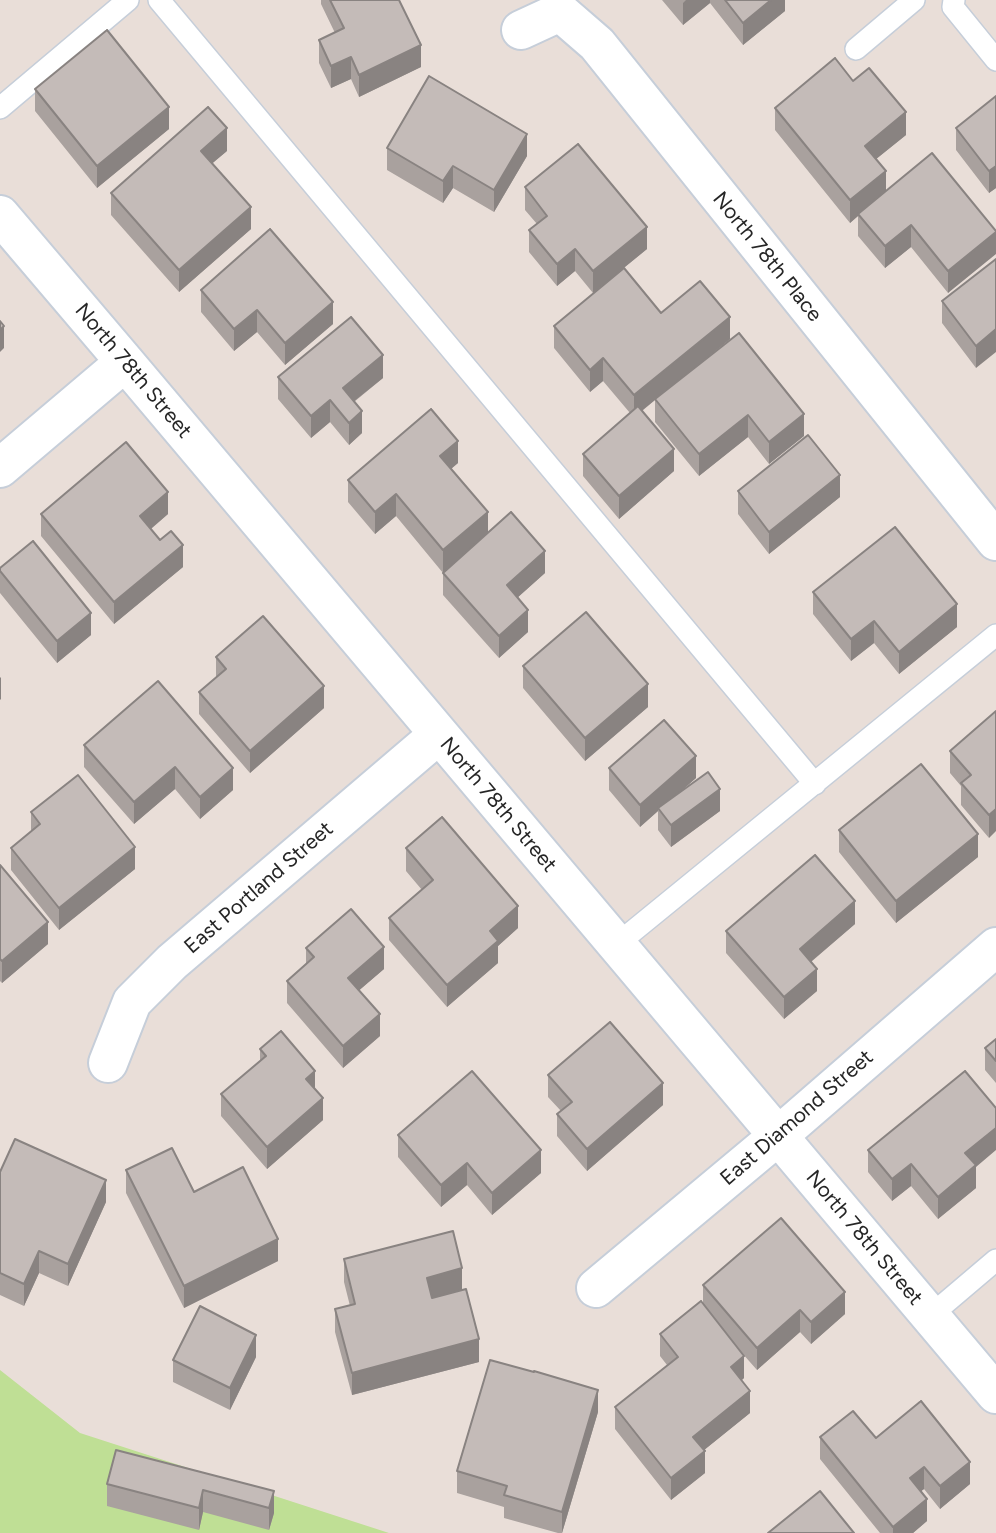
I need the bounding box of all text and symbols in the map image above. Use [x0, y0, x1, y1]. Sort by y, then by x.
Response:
street label: North 78th Place [707, 187, 827, 327]
street label: North 78th Street [69, 298, 197, 444]
street label: North 78th Street [434, 732, 562, 878]
street label: East Portland Street [180, 817, 338, 959]
street label: East Diamond Street [715, 1045, 879, 1191]
street label: North 78th Street [800, 1165, 928, 1311]

